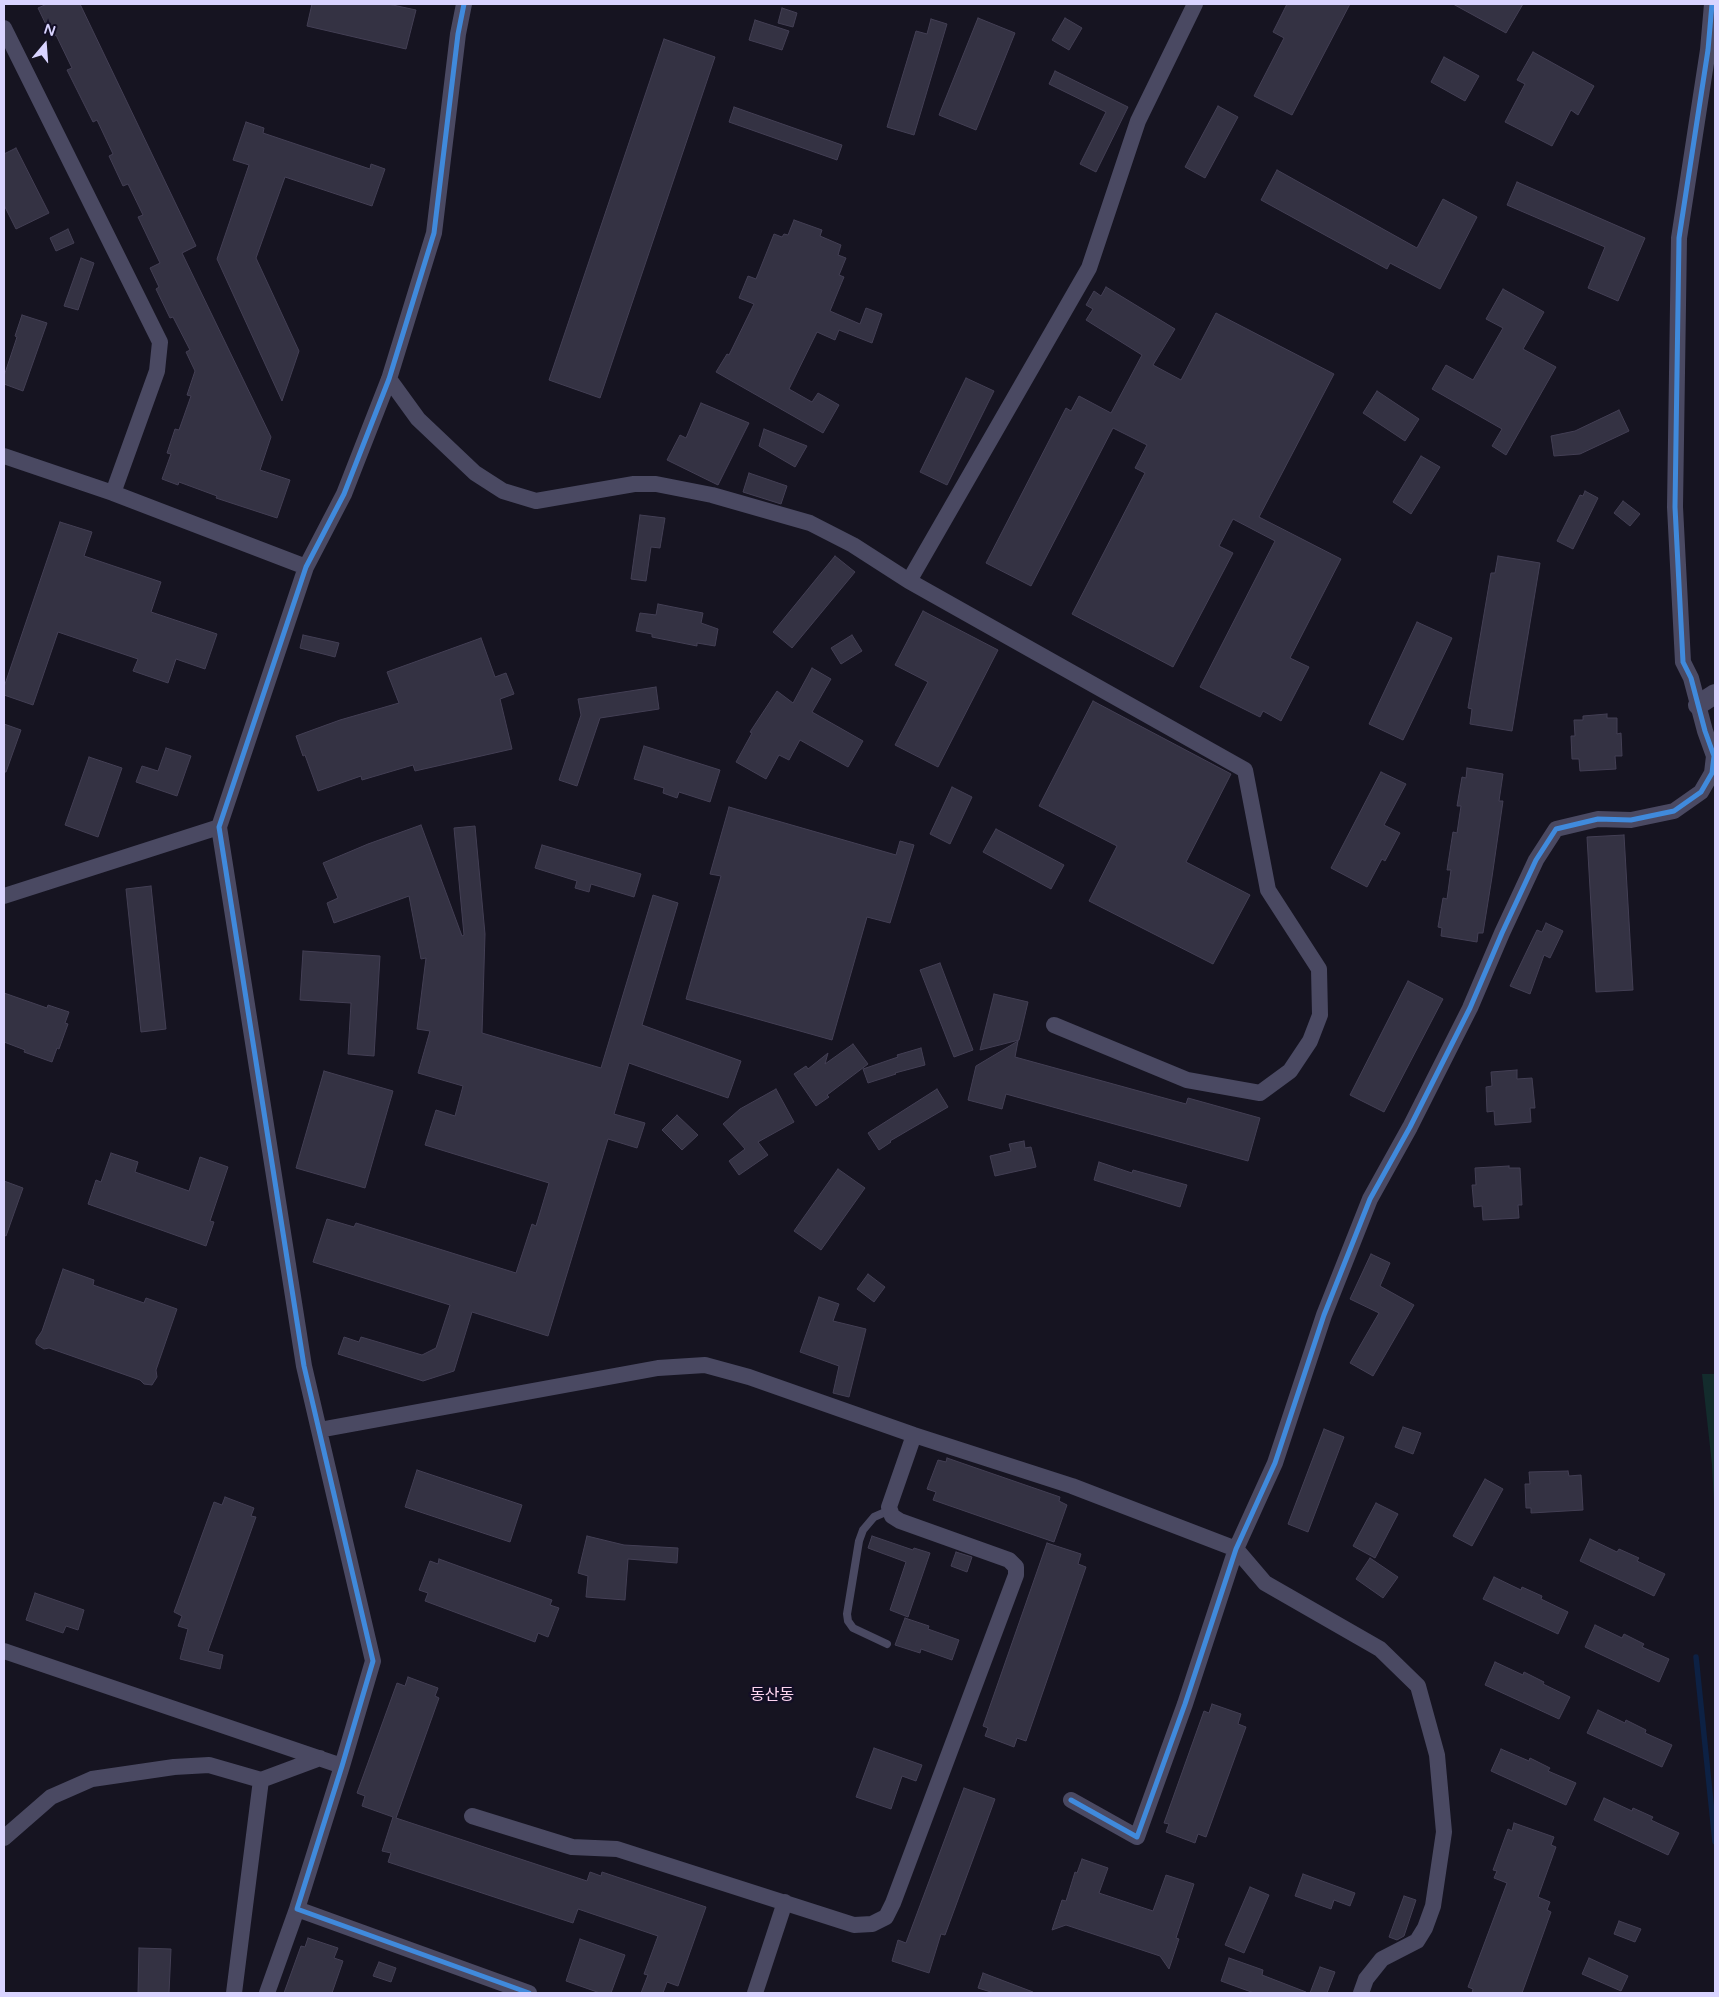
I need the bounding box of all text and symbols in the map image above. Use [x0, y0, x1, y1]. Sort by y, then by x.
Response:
north arrow [20, 20, 70, 70]
text: N [42, 20, 58, 40]
district label: 동산동 [750, 1686, 794, 1706]

